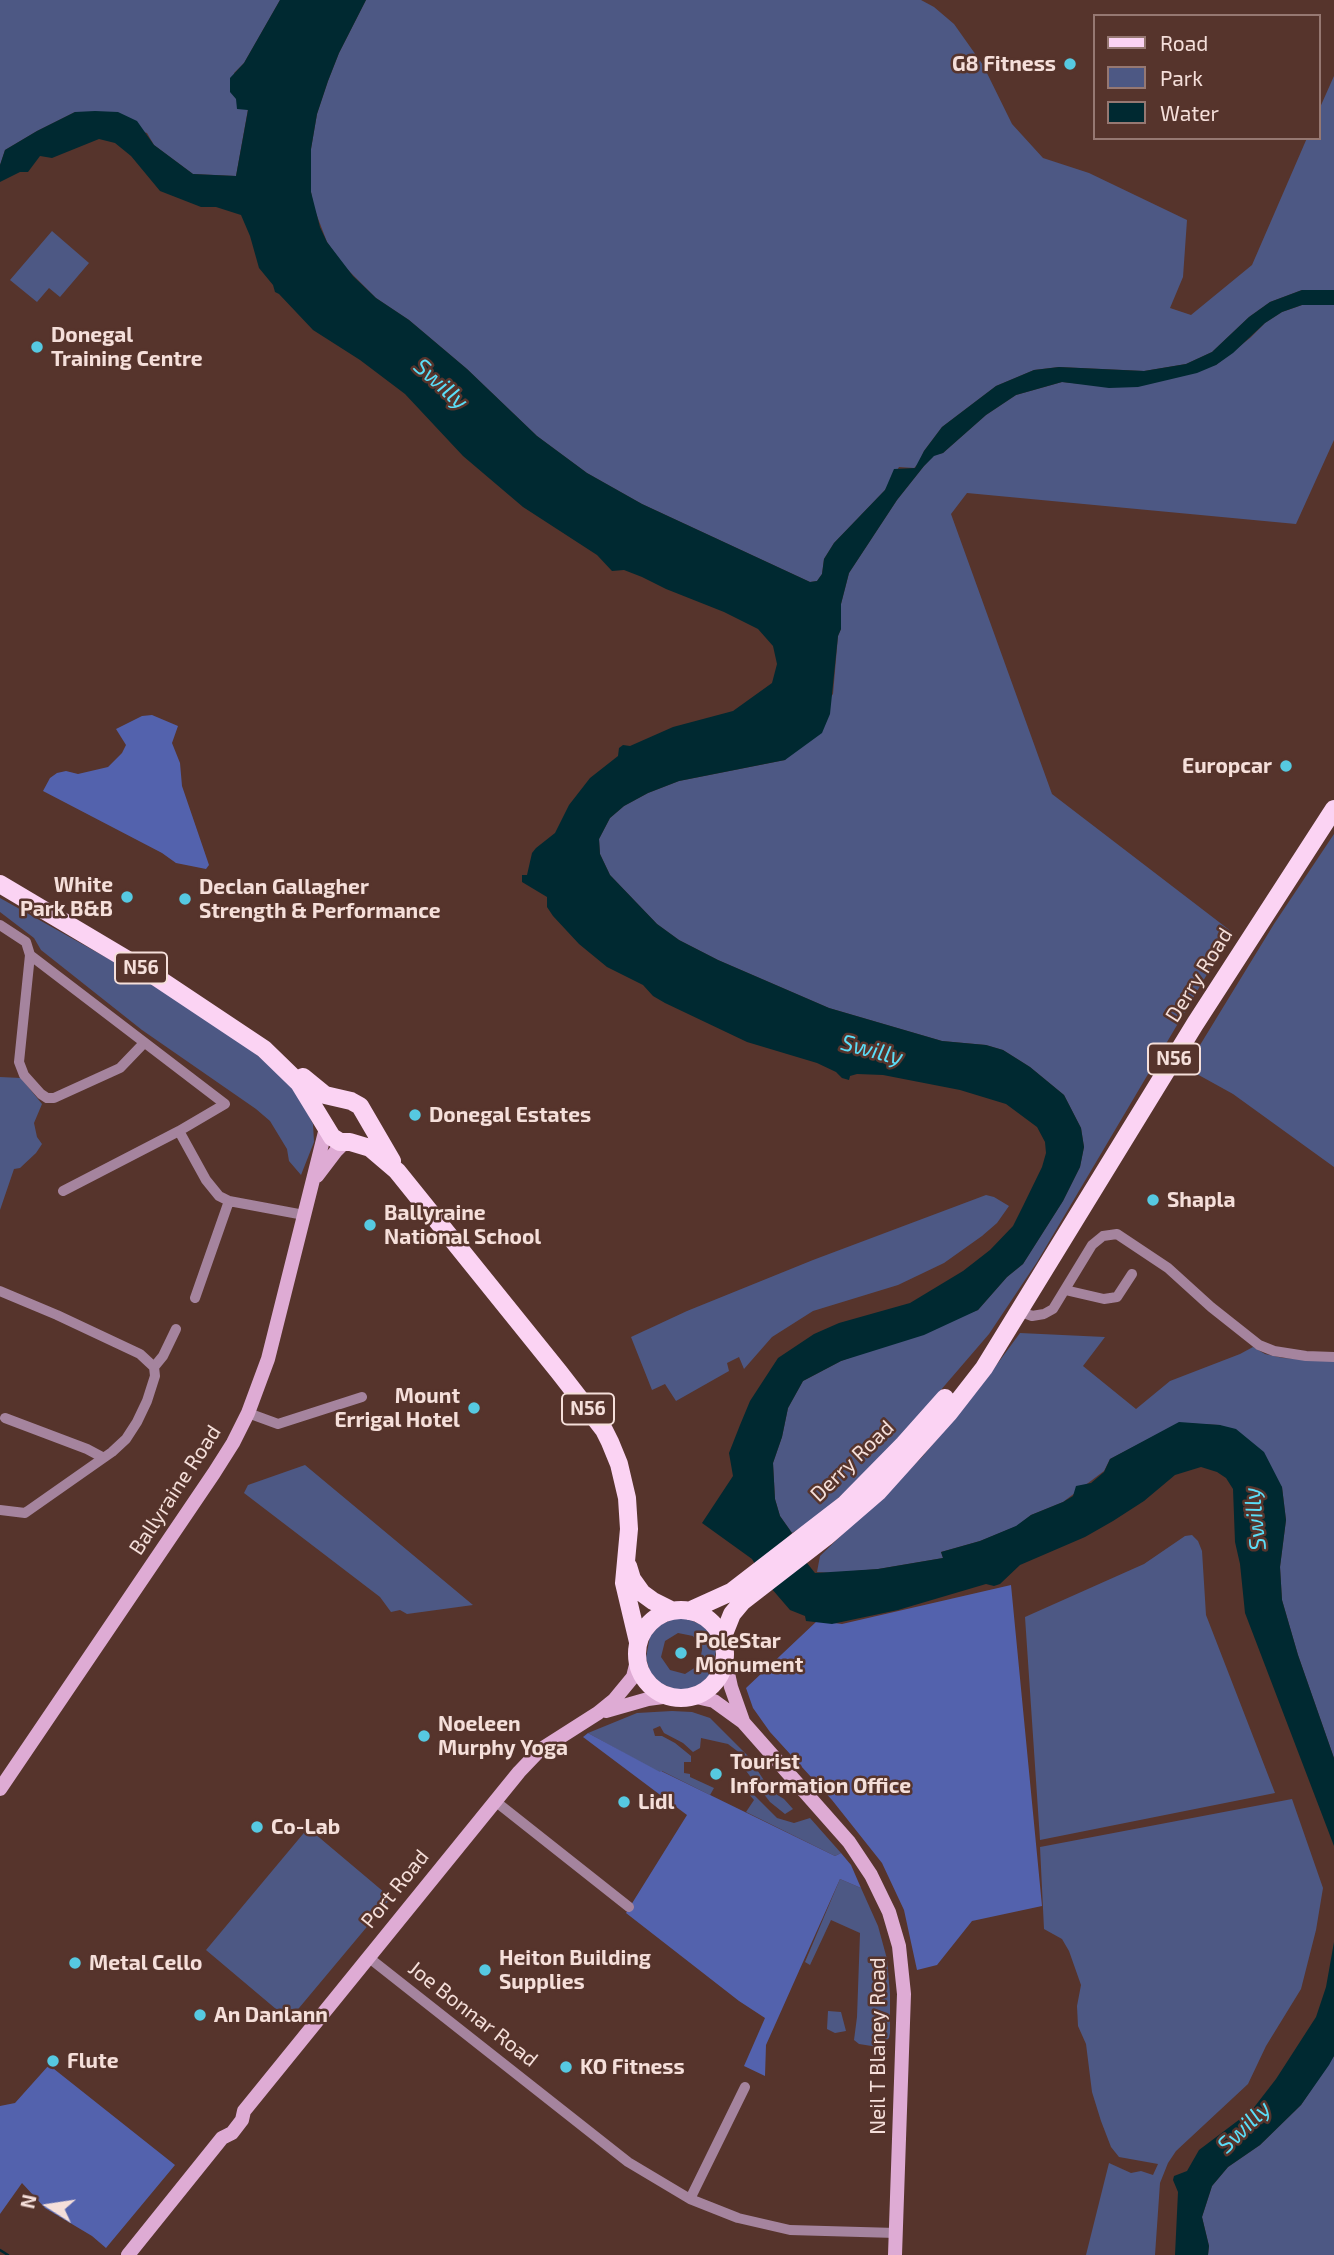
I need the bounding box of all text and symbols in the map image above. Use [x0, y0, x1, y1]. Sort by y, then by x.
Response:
legend [1092, 14, 1320, 140]
text: Road [1160, 30, 1208, 55]
place label: G8 Fitness [952, 51, 1056, 77]
marker: G8 Fitness [1062, 56, 1078, 72]
text: Park [1160, 65, 1203, 90]
text: Water [1160, 100, 1219, 125]
place label: Donegal Training Centre [51, 322, 203, 372]
marker: Donegal Training Centre [29, 339, 45, 355]
water label: Swilly [408, 353, 474, 415]
place label: Europcar [1182, 753, 1272, 779]
marker: Europcar [1278, 758, 1294, 774]
place label: White Park B&B [20, 872, 113, 922]
place label: Declan Gallagher Strength & Performance [199, 874, 441, 924]
marker: White Park B&B [119, 889, 135, 905]
marker: Declan Gallagher Strength & Performance [177, 891, 193, 907]
street label: Derry Road [1160, 923, 1238, 1027]
road number: N56 [115, 952, 167, 984]
water label: Swilly [838, 1028, 906, 1072]
road number: N56 [1148, 1044, 1200, 1074]
place label: Donegal Estates [429, 1102, 591, 1128]
marker: Donegal Estates [407, 1107, 423, 1123]
place label: Shapla [1167, 1187, 1235, 1213]
marker: Shapla [1145, 1192, 1161, 1208]
place label: Ballyraine National School [384, 1200, 541, 1250]
marker: Ballyraine National School [362, 1217, 378, 1233]
place label: Mount Errigal Hotel [334, 1383, 460, 1433]
road number: N56 [562, 1394, 614, 1424]
marker: Mount Errigal Hotel [466, 1400, 482, 1416]
street label: Derry Road [805, 1415, 899, 1507]
street label: Ballyraine Road [124, 1421, 226, 1559]
water label: Swilly [1238, 1486, 1272, 1552]
place label: PoleStar Monument [695, 1628, 803, 1678]
marker: PoleStar Monument [673, 1645, 689, 1661]
place label: Noeleen Murphy Yoga [438, 1711, 568, 1761]
marker: Noeleen Murphy Yoga [416, 1728, 432, 1744]
place label: Tourist Information Office [730, 1749, 911, 1799]
marker: Tourist Information Office [708, 1766, 724, 1782]
place label: Lidl [638, 1789, 674, 1815]
marker: Lidl [616, 1794, 632, 1810]
place label: Co-Lab [271, 1814, 340, 1840]
marker: Co-Lab [249, 1819, 265, 1835]
street label: Port Road [356, 1845, 434, 1933]
place label: Heiton Building Supplies [499, 1945, 651, 1995]
place label: Metal Cello [89, 1950, 202, 1976]
marker: Metal Cello [67, 1955, 83, 1971]
street label: Joe Bonnar Road [403, 1956, 543, 2072]
street label: Neil T Blaney Road [865, 1957, 891, 2135]
marker: Heiton Building Supplies [477, 1962, 493, 1978]
place label: An Danlann [214, 2002, 328, 2028]
marker: An Danlann [192, 2007, 208, 2023]
place label: Flute [67, 2048, 118, 2074]
marker: Flute [45, 2053, 61, 2069]
place label: KO Fitness [580, 2054, 685, 2080]
marker: KO Fitness [558, 2059, 574, 2075]
water label: Swilly [1212, 2095, 1276, 2159]
north arrow [14, 2171, 84, 2241]
text: N [15, 2192, 41, 2211]

